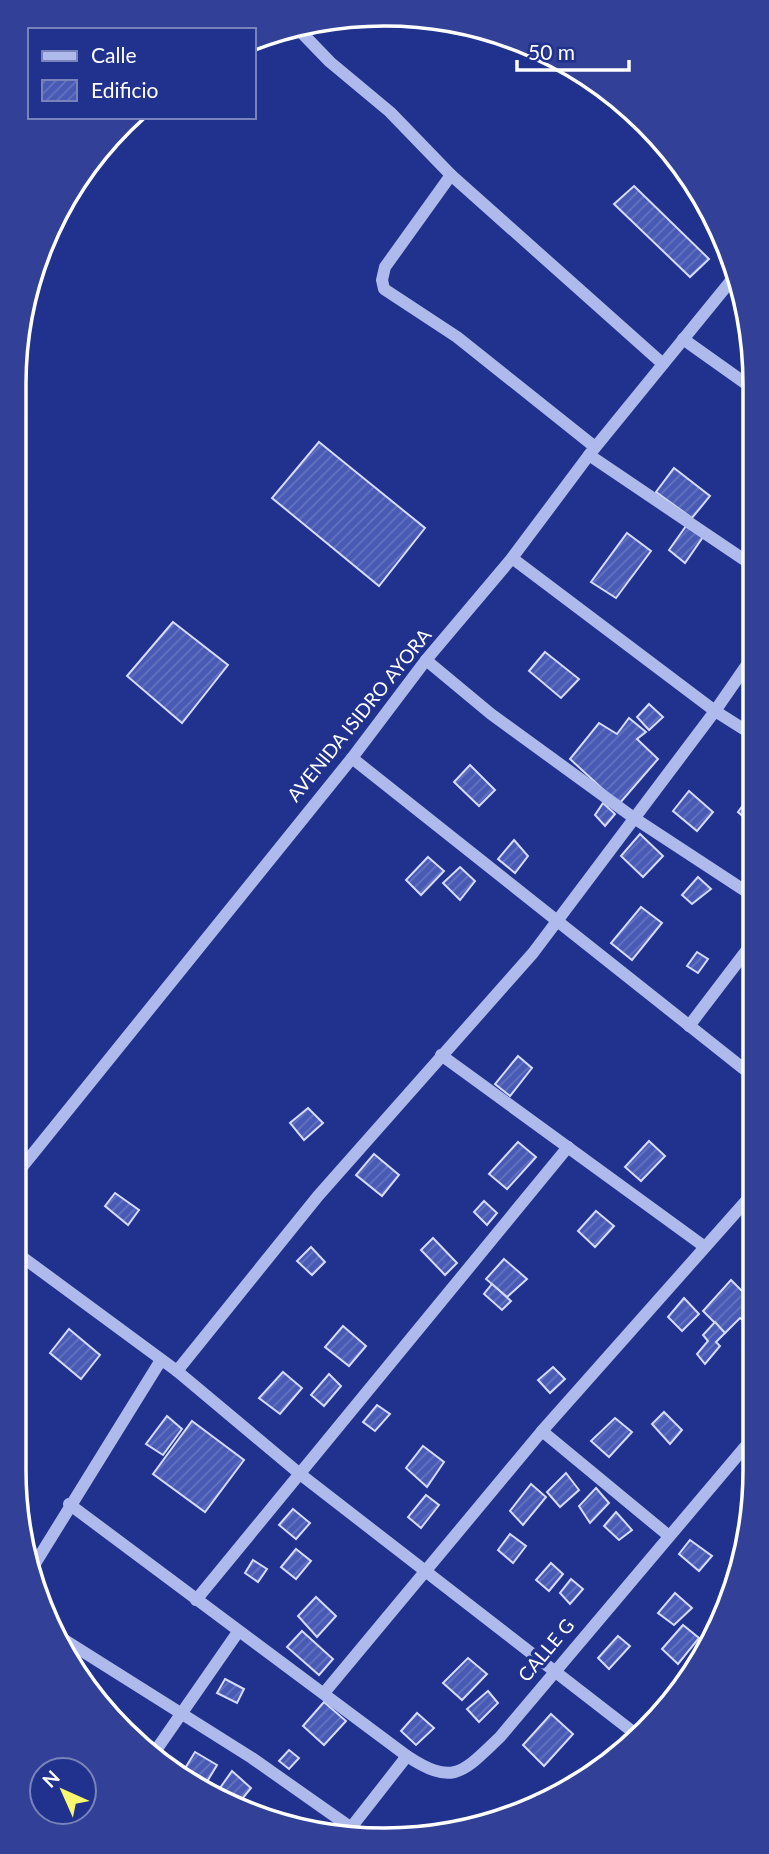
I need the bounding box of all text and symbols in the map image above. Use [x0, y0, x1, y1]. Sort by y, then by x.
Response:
legend [28, 28, 256, 119]
scale bar [517, 28, 629, 72]
text: 50 m [528, 39, 575, 64]
text: Calle [91, 42, 136, 67]
text: Edificio [91, 77, 159, 102]
street label: AVENIDA ISIDRO AYORA [282, 623, 436, 806]
street label: CALLE G [513, 1614, 578, 1686]
north arrow [28, 1756, 98, 1826]
text: N [37, 1765, 64, 1792]

